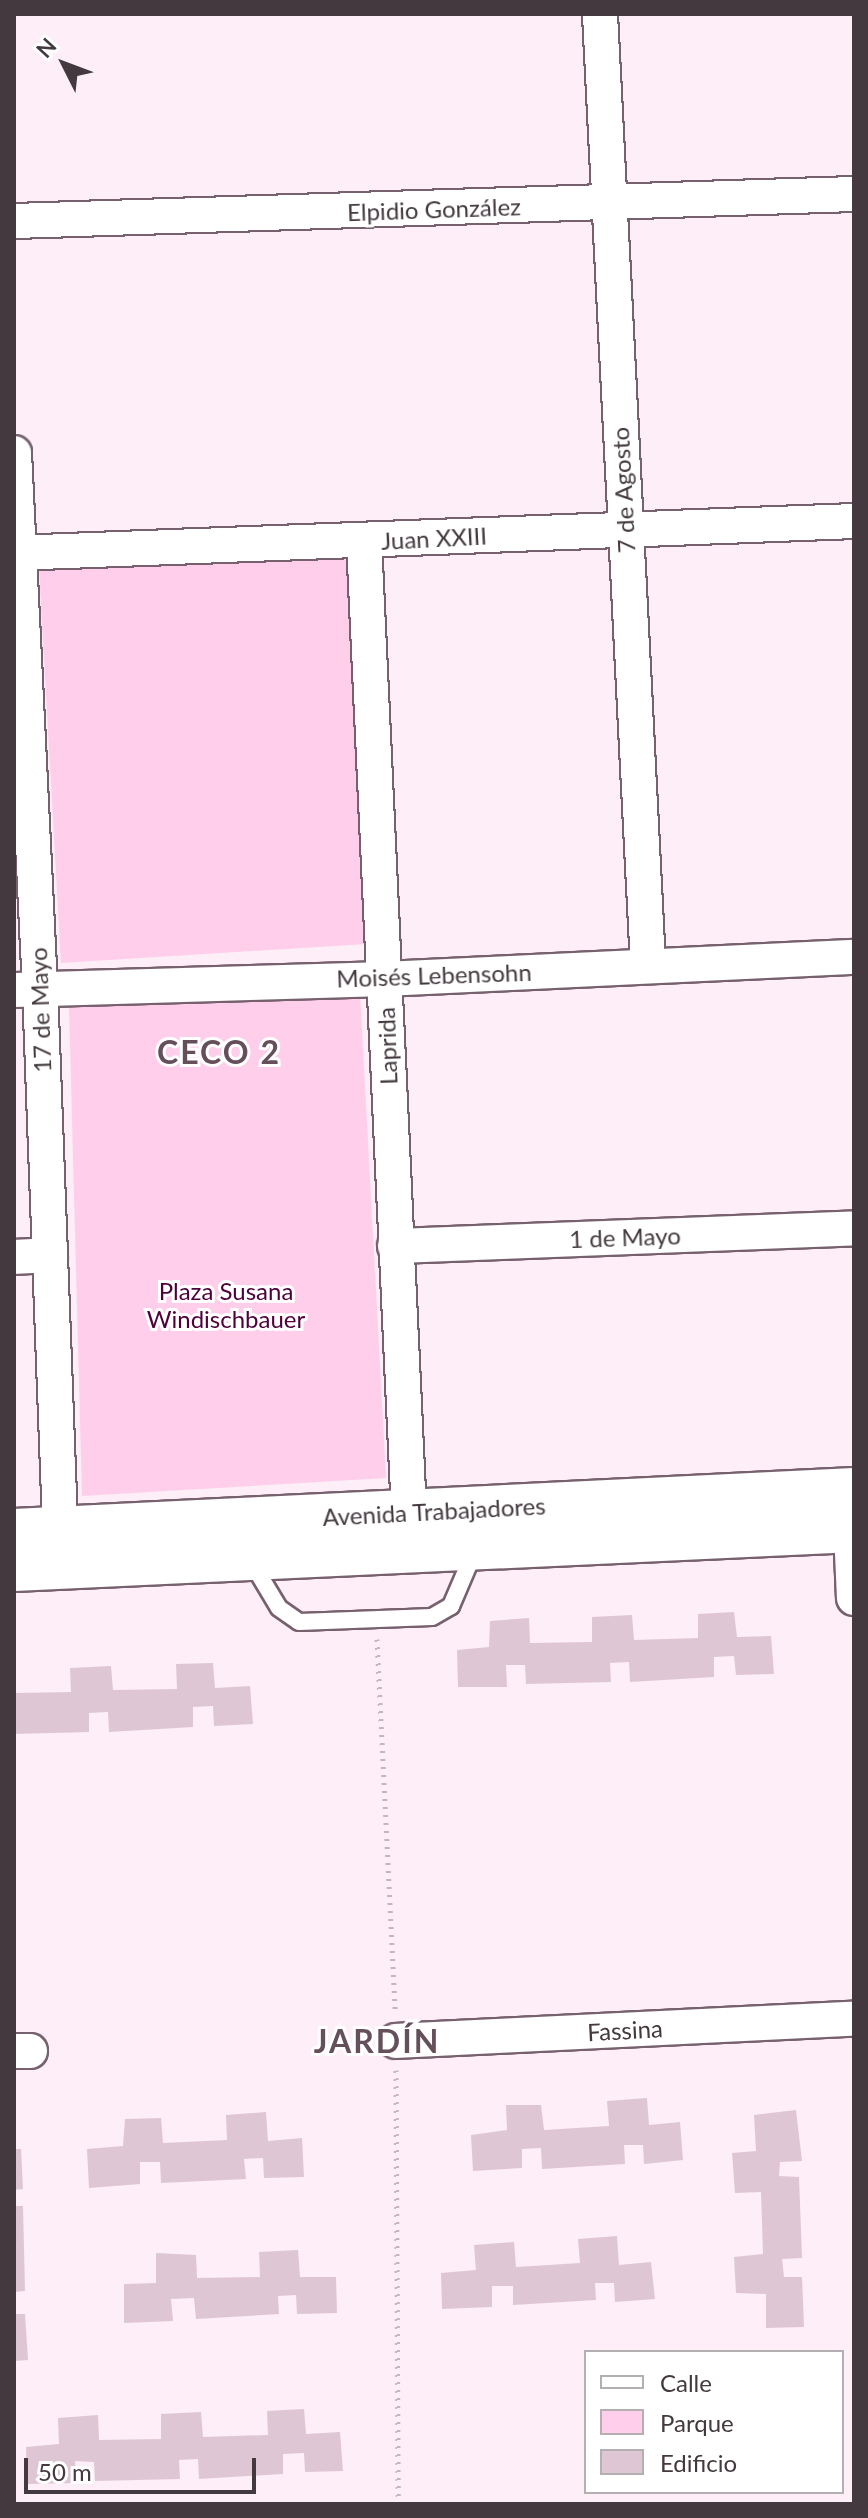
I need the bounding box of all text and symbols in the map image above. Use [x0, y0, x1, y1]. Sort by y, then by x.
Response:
north arrow [24, 24, 104, 104]
text: N [30, 32, 61, 63]
street label: Elpidio González [347, 192, 521, 226]
street label: 7 de Agosto [605, 426, 641, 554]
street label: Juan XXIII [380, 521, 488, 555]
street label: 17 de Mayo [23, 947, 57, 1073]
street label: Moisés Lebensohn [336, 957, 532, 993]
street label: Laprida [371, 1007, 403, 1085]
district label: CECO 2 [157, 1033, 281, 1071]
street label: 1 de Mayo [569, 1221, 681, 1253]
park label: Plaza Susana Windischbauer [147, 1277, 305, 1333]
street label: Avenida Trabajadores [321, 1491, 547, 1531]
street label: Fassina [586, 2014, 664, 2046]
district label: JARDÍN [314, 2022, 440, 2060]
legend [584, 2350, 844, 2494]
text: Calle [660, 2368, 712, 2397]
text: Parque [660, 2408, 734, 2437]
scale bar [28, 2442, 260, 2492]
text: Edificio [660, 2448, 737, 2477]
text: 50 m [38, 2457, 92, 2486]

